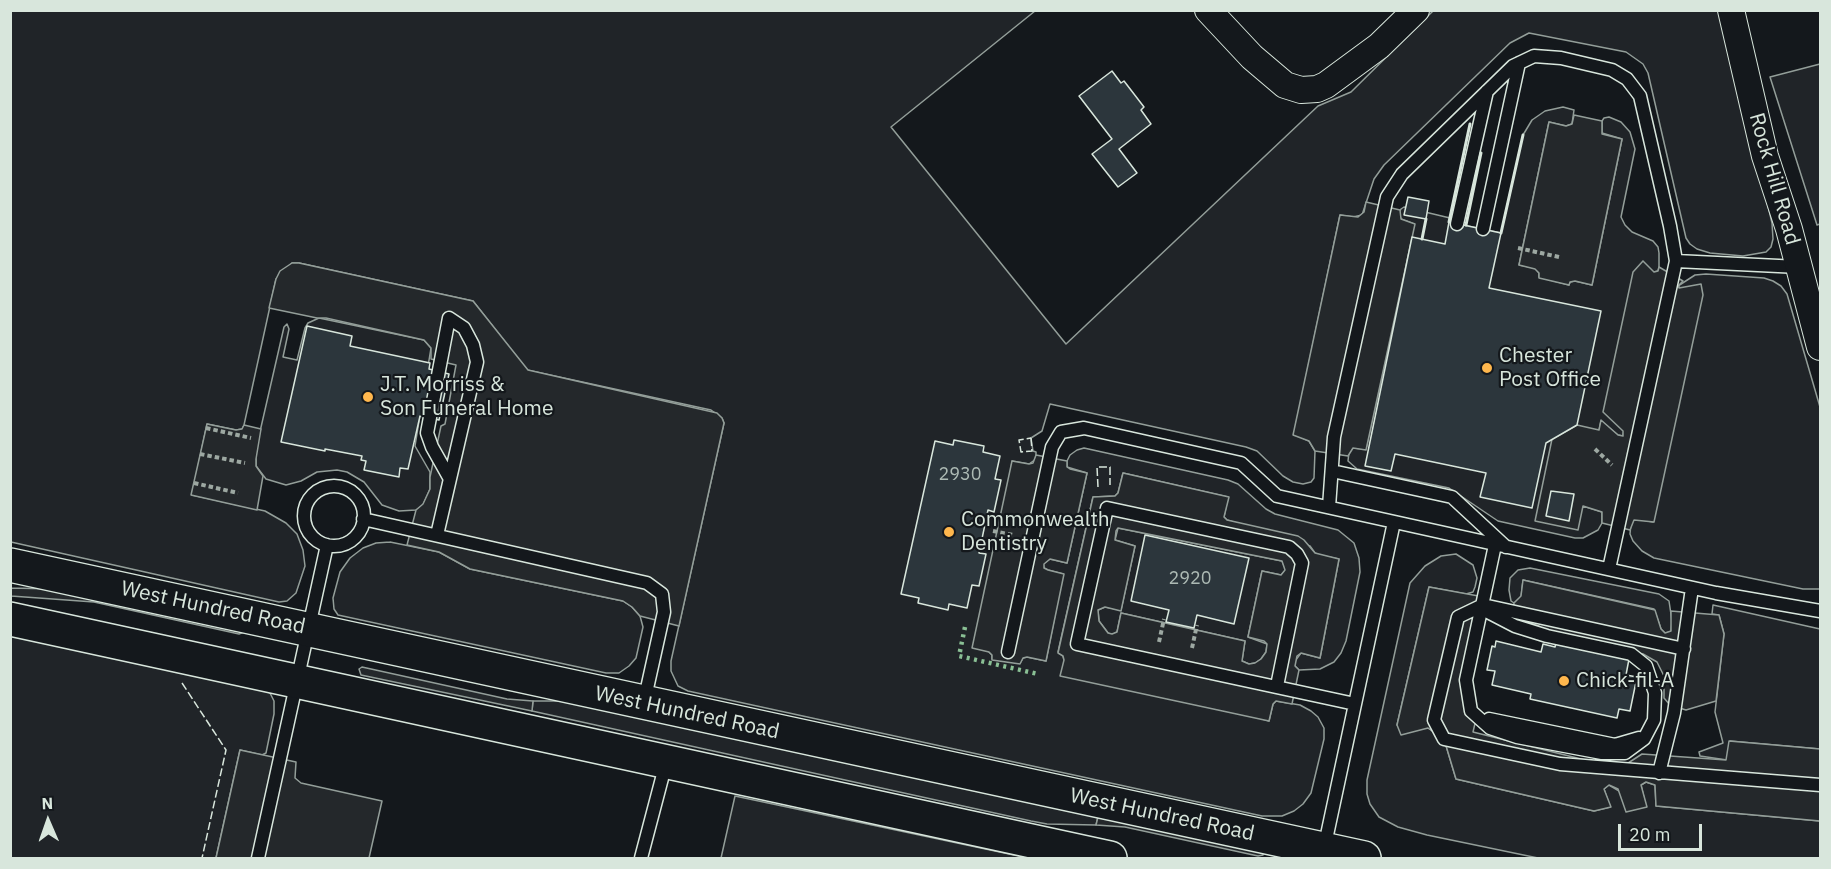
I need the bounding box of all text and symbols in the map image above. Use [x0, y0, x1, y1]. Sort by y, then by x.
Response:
street label: Rock Hill Road [1743, 110, 1805, 248]
place label: Chester Post Office [1499, 343, 1601, 393]
marker: Chester Post Office [1480, 361, 1494, 375]
place label: J.T. Morriss & Son Funeral Home [380, 372, 553, 422]
marker: J.T. Morriss & Son Funeral Home [361, 390, 375, 404]
house number: 2930 [938, 464, 982, 486]
place label: Commonwealth Dentistry [961, 507, 1110, 557]
marker: Commonwealth Dentistry [942, 525, 956, 539]
house number: 2920 [1168, 568, 1212, 590]
street label: West Hundred Road [119, 576, 307, 640]
place label: Chick-fil-A [1576, 668, 1674, 694]
marker: Chick-fil-A [1557, 674, 1571, 688]
street label: West Hundred Road [593, 681, 781, 745]
street label: West Hundred Road [1068, 783, 1256, 847]
north arrow [18, 791, 78, 851]
text: N [41, 793, 54, 813]
scale bar [1621, 812, 1705, 850]
text: 20 m [1629, 823, 1671, 846]

